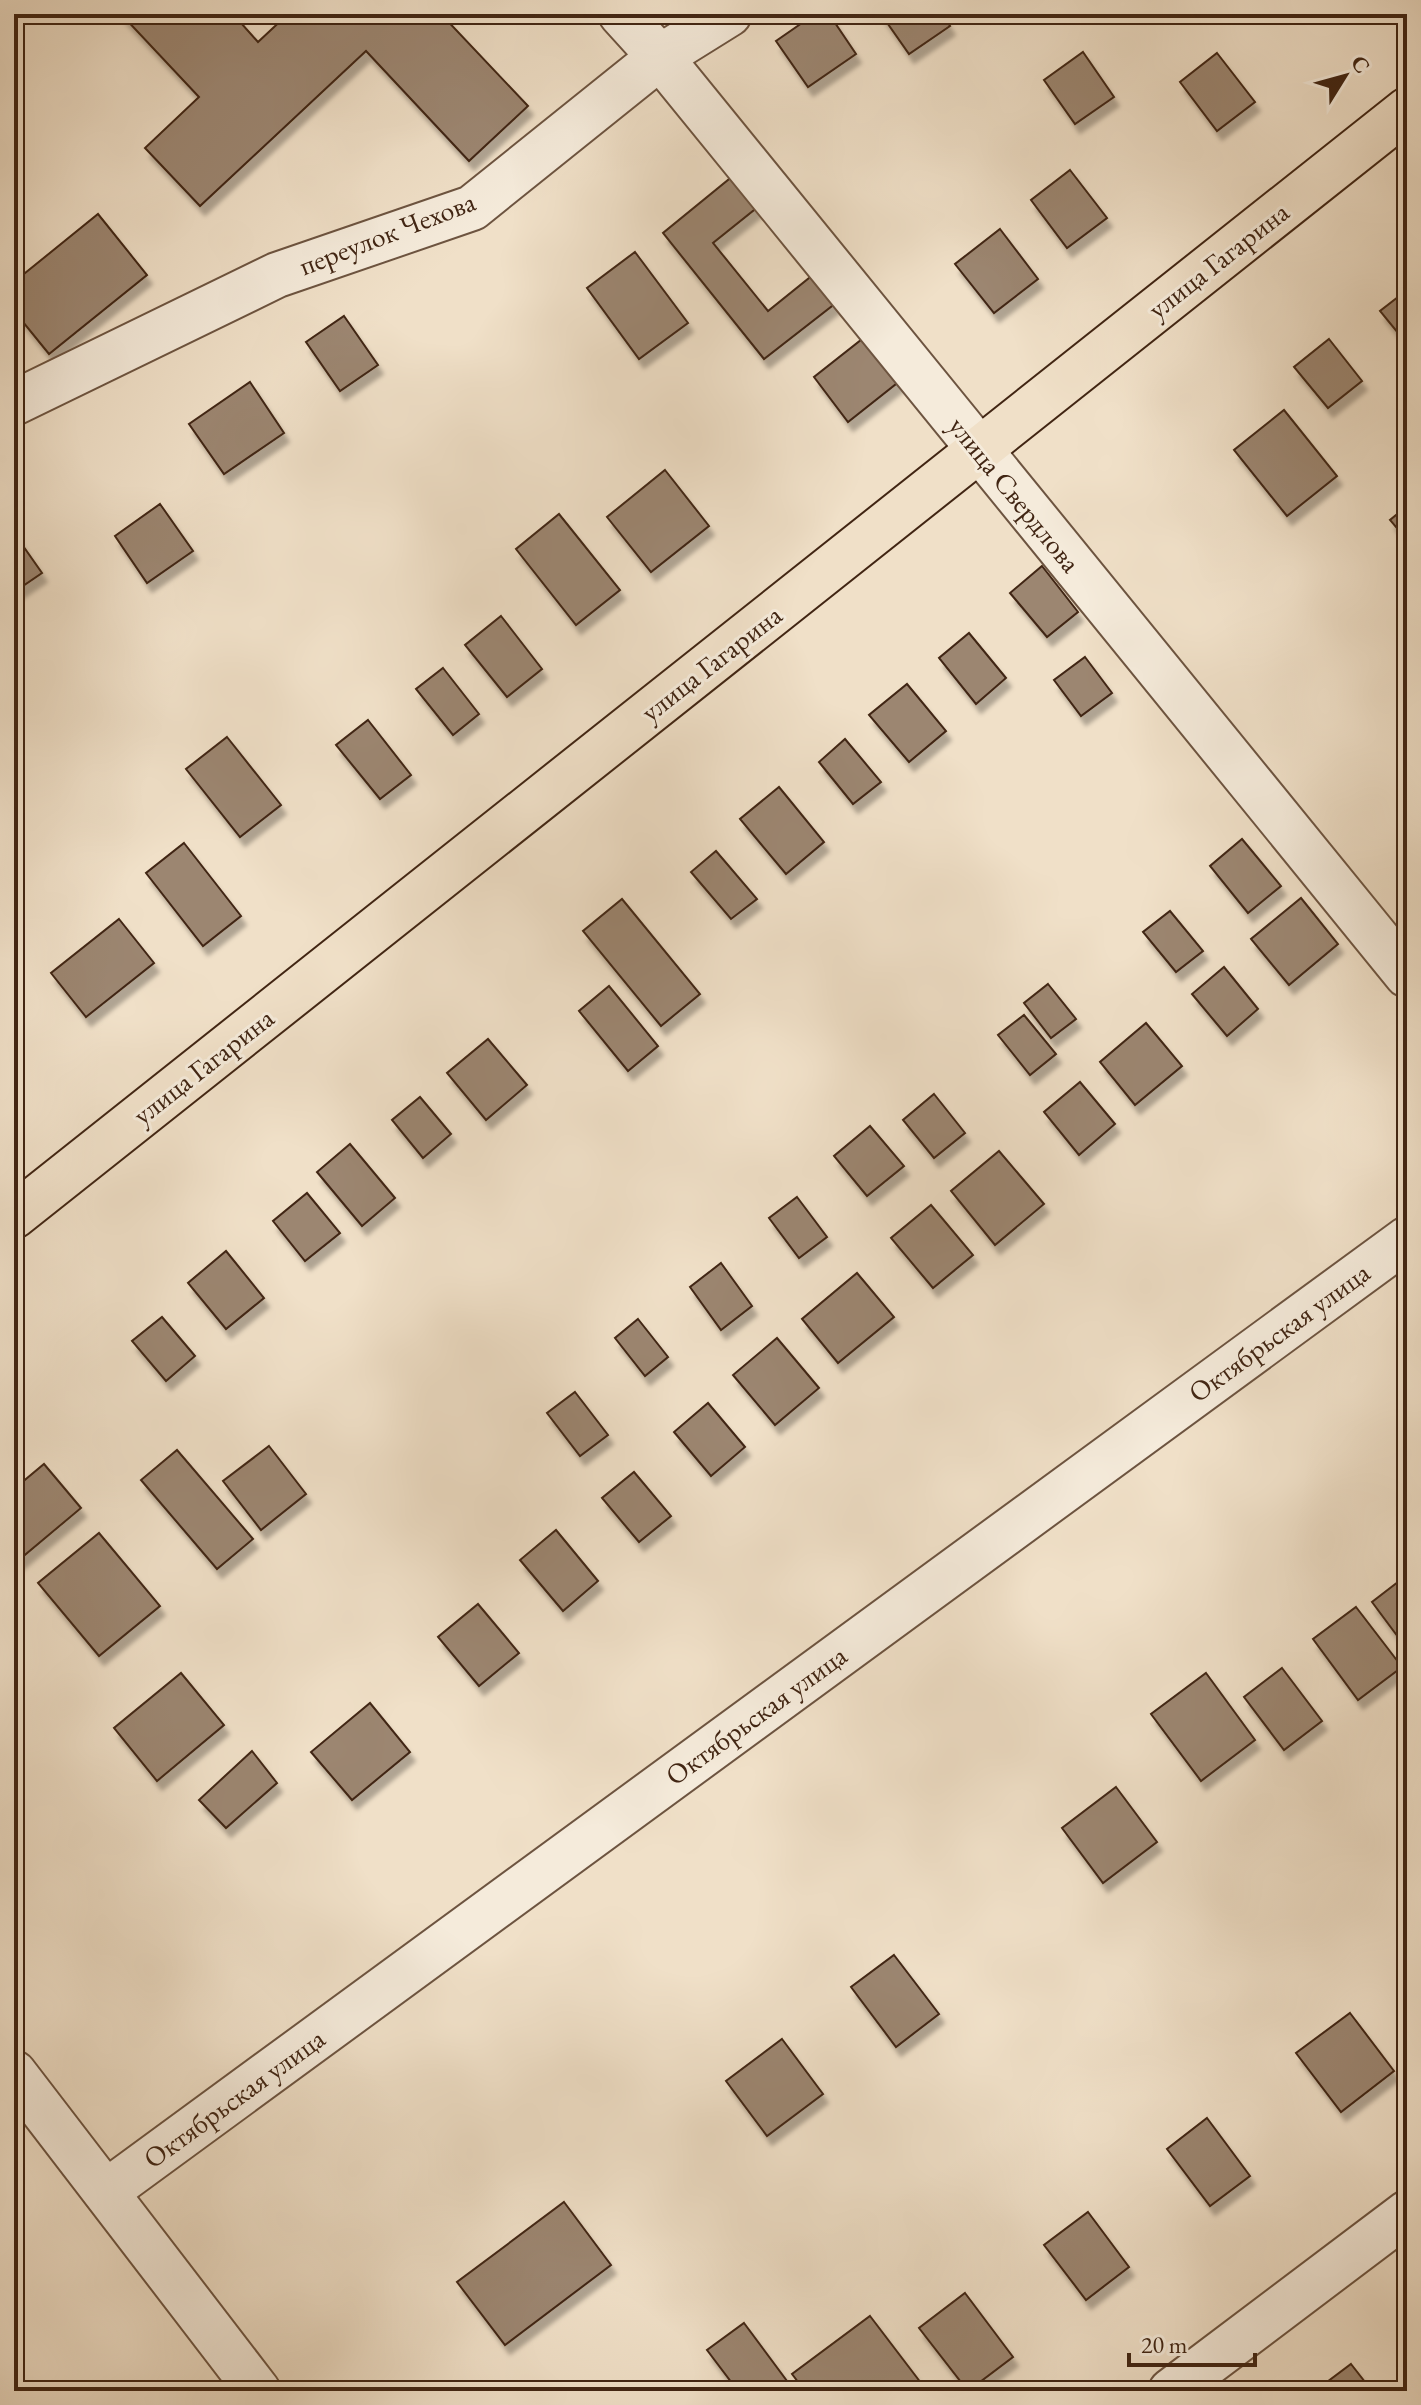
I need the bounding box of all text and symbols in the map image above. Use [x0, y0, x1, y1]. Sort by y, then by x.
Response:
north arrow [1305, 36, 1385, 116]
text: С [1344, 49, 1377, 79]
street label: переулок Чехова [294, 183, 481, 283]
street label: улица Гагарина [1140, 193, 1297, 326]
street label: улица Свердлова [941, 409, 1089, 580]
street label: улица Гагарина [633, 596, 790, 729]
street label: улица Гагарина [125, 999, 282, 1132]
street label: Октябрьская улица [1181, 1254, 1378, 1410]
street label: Октябрьская улица [658, 1637, 855, 1793]
street label: Октябрьская улица [136, 2020, 333, 2176]
scale bar [1129, 2317, 1255, 2367]
text: 20 m [1141, 2329, 1188, 2360]

